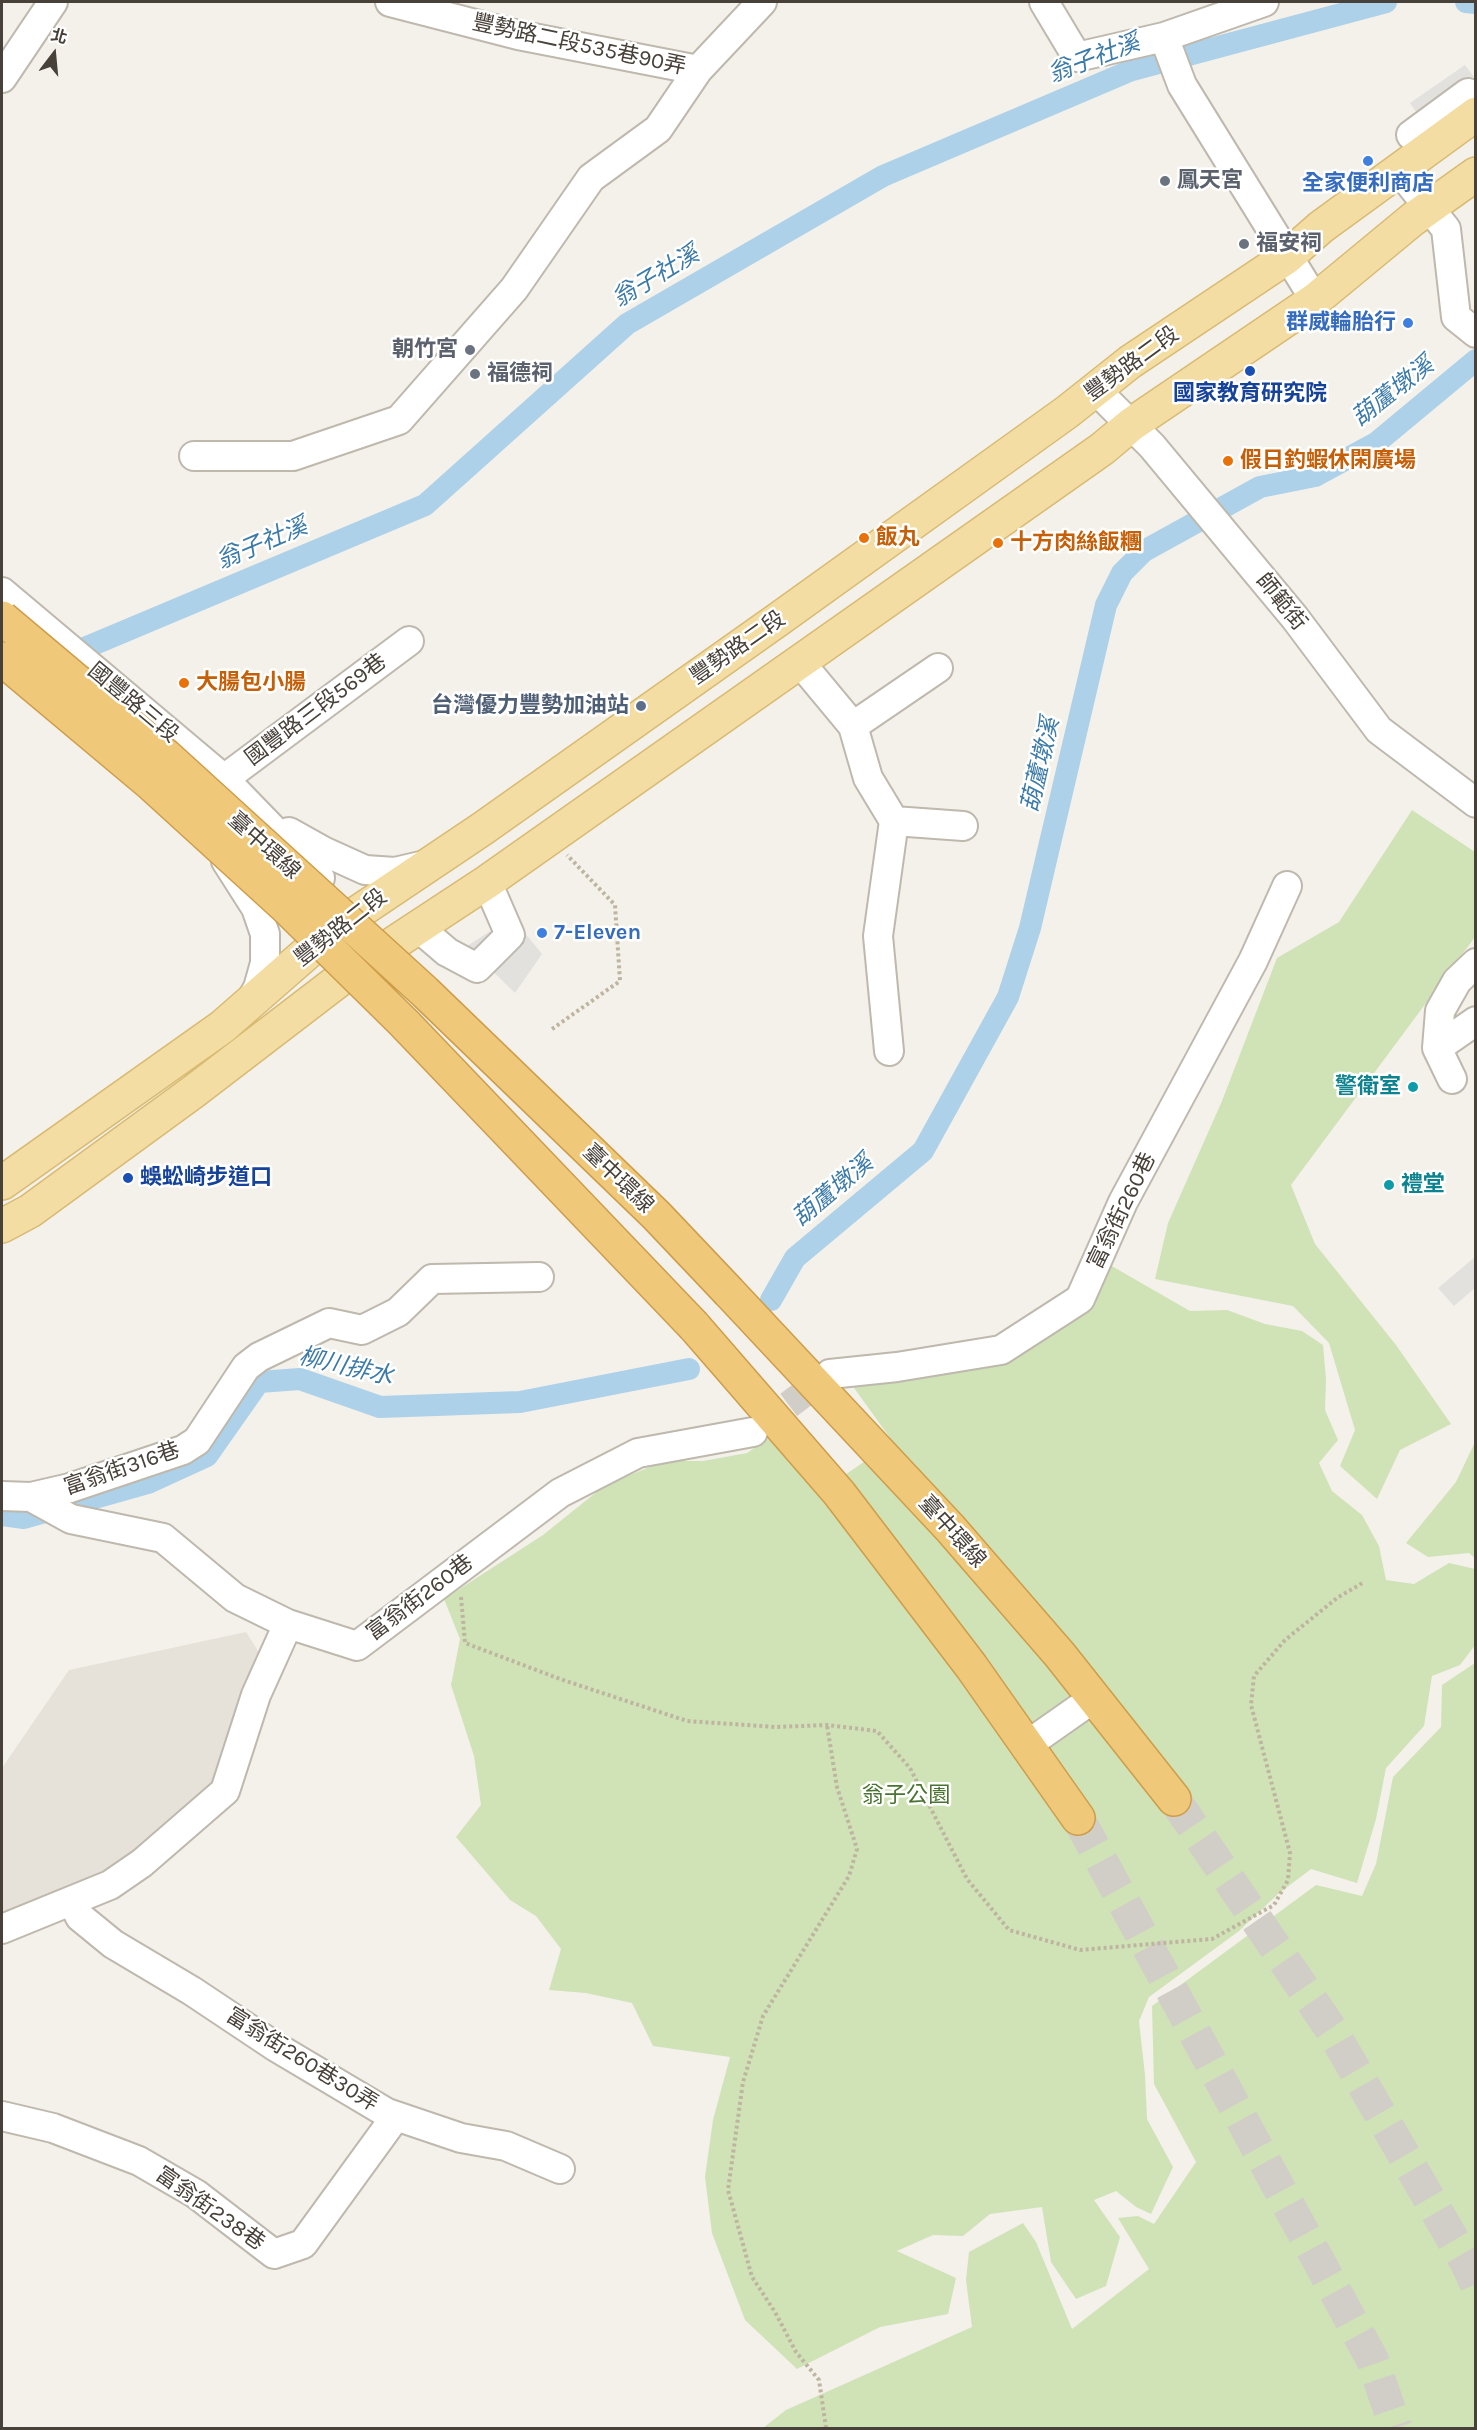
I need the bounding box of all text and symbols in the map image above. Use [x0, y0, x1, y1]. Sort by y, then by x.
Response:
street label: 豐勢路二段535巷90弄 [470, 9, 688, 81]
north arrow [24, 24, 84, 84]
text: 北 [49, 25, 69, 48]
water label: 翁子社溪 [1044, 28, 1144, 90]
marker: 全家便利商店 [1361, 154, 1375, 168]
place label: 鳳天宮 [1177, 168, 1243, 194]
place label: 全家便利商店 [1302, 171, 1434, 197]
marker: 鳳天宮 [1158, 174, 1172, 188]
place label: 福安祠 [1256, 231, 1322, 257]
marker: 福安祠 [1237, 237, 1251, 251]
water label: 翁子社溪 [607, 240, 705, 314]
place label: 群威輪胎行 [1286, 310, 1396, 336]
marker: 群威輪胎行 [1401, 316, 1415, 330]
street label: 豐勢路二段 [1080, 321, 1184, 407]
place label: 朝竹宮 [392, 337, 458, 363]
marker: 朝竹宮 [463, 343, 477, 357]
water label: 葫蘆墩溪 [1346, 351, 1440, 433]
place label: 福德祠 [487, 361, 553, 387]
marker: 國家教育研究院 [1243, 364, 1257, 378]
marker: 福德祠 [468, 367, 482, 381]
place label: 國家教育研究院 [1173, 381, 1327, 407]
place label: 假日釣蝦休閑廣場 [1240, 448, 1416, 474]
marker: 假日釣蝦休閑廣場 [1221, 454, 1235, 468]
water label: 翁子社溪 [212, 512, 312, 576]
place label: 飯丸 [876, 525, 920, 551]
place label: 十方肉絲飯糰 [1010, 530, 1142, 556]
marker: 飯丸 [857, 531, 871, 545]
marker: 十方肉絲飯糰 [991, 536, 1005, 550]
street label: 師範街 [1250, 568, 1312, 636]
street label: 豐勢路二段 [685, 606, 791, 690]
street label: 國豐路三段569巷 [240, 648, 392, 772]
street label: 國豐路三段 [82, 658, 184, 748]
place label: 大腸包小腸 [196, 670, 306, 696]
marker: 大腸包小腸 [177, 676, 191, 690]
place label: 台灣優力豐勢加油站 [431, 693, 629, 719]
marker: 台灣優力豐勢加油站 [634, 699, 648, 713]
water label: 葫蘆墩溪 [1016, 715, 1066, 815]
street label: 臺中環線 [222, 807, 306, 885]
street label: 豐勢路二段 [290, 884, 392, 972]
place label: 7-Eleven [554, 920, 641, 946]
marker: 7-Eleven [535, 926, 549, 940]
place label: 警衛室 [1335, 1074, 1401, 1100]
marker: 警衛室 [1406, 1080, 1420, 1094]
street label: 臺中環線 [577, 1139, 659, 1219]
street label: 富翁街260巷 [1082, 1148, 1162, 1274]
water label: 葫蘆墩溪 [787, 1149, 879, 1233]
place label: 蜈蚣崎步道口 [140, 1165, 272, 1191]
marker: 蜈蚣崎步道口 [121, 1171, 135, 1185]
place label: 禮堂 [1401, 1172, 1445, 1198]
marker: 禮堂 [1382, 1178, 1396, 1192]
water label: 柳川排水 [296, 1342, 396, 1392]
street label: 富翁街316巷 [61, 1437, 183, 1501]
street label: 臺中環線 [913, 1490, 991, 1574]
street label: 富翁街260巷 [362, 1549, 478, 1647]
park label: 翁子公園 [862, 1783, 950, 1809]
street label: 富翁街260巷30弄 [221, 2003, 383, 2117]
street label: 富翁街238巷 [150, 2162, 270, 2256]

